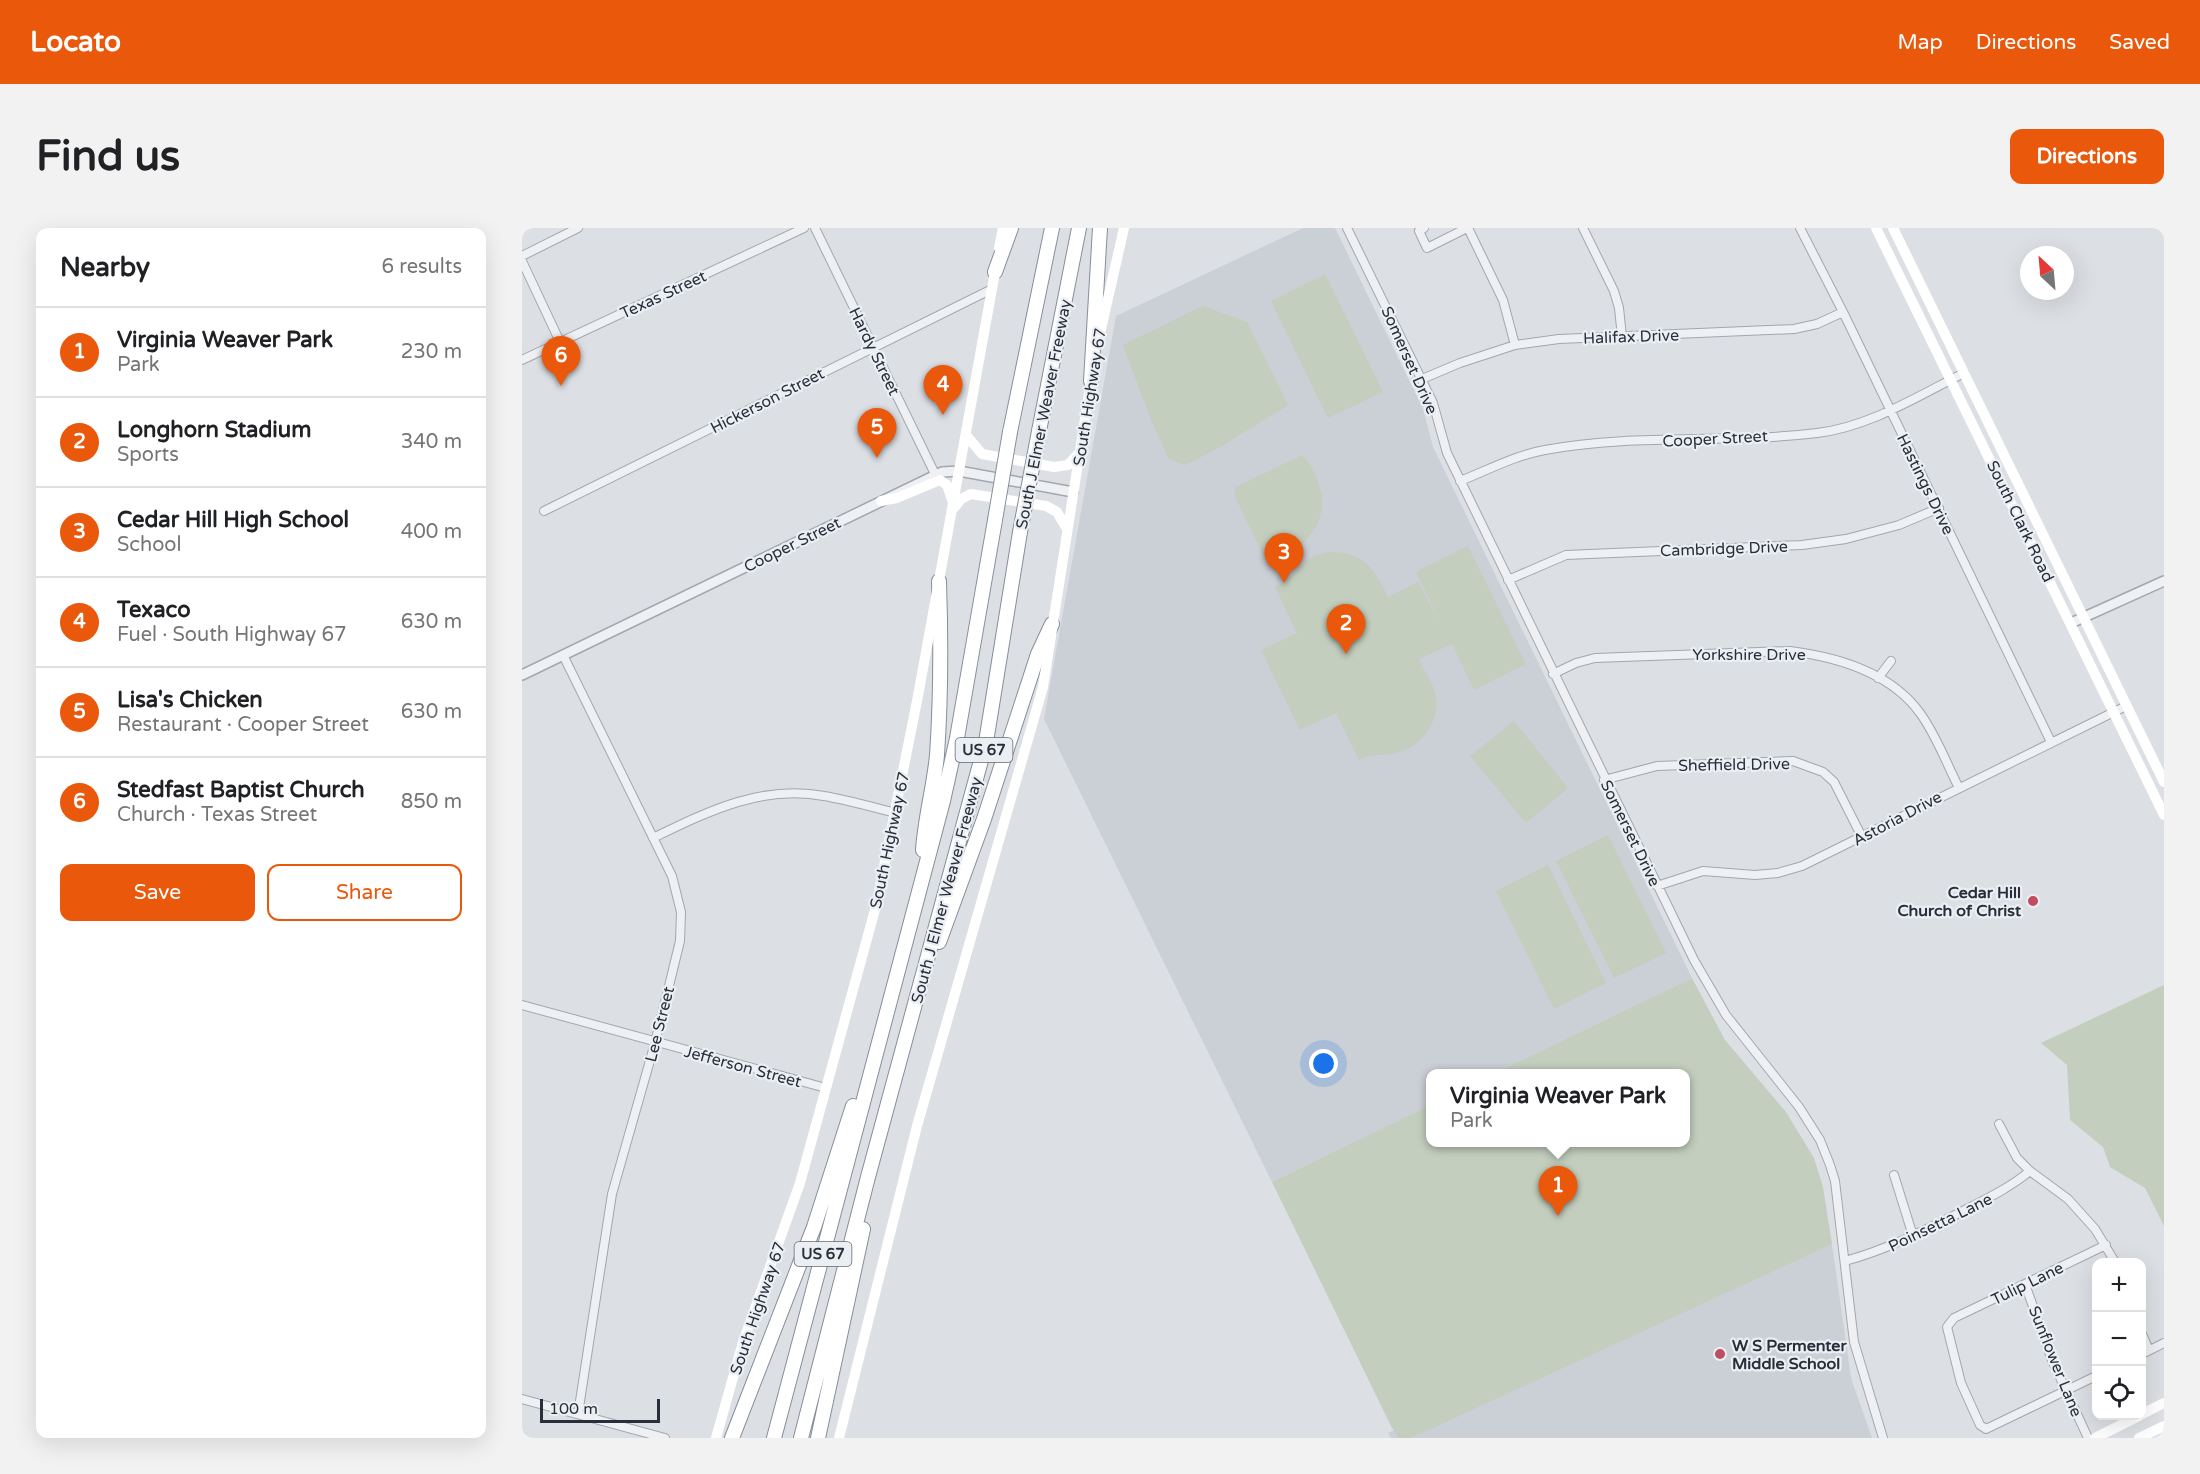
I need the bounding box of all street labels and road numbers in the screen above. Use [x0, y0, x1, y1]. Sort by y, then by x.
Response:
street label: Texas Street [617, 266, 710, 324]
street label: South J Elmer Weaver Freeway [1012, 297, 1076, 531]
street label: Somerset Drive [1376, 303, 1442, 417]
street label: Hardy Street [844, 304, 904, 399]
street label: Halifax Drive [1583, 325, 1679, 349]
street label: South Highway 67 [1069, 327, 1111, 467]
street label: Hickerson Street [707, 364, 828, 438]
street label: Cooper Street [1662, 426, 1768, 452]
street label: Hastings Drive [1892, 431, 1958, 538]
street label: South Clark Road [1982, 457, 2058, 585]
street label: Cooper Street [741, 513, 844, 577]
street label: Cambridge Drive [1660, 537, 1788, 561]
street label: Yorkshire Drive [1692, 645, 1806, 665]
road number: US 67 [956, 738, 1012, 762]
street label: Sheffield Drive [1678, 754, 1790, 776]
street label: South Highway 67 [866, 770, 914, 910]
street label: South J Elmer Weaver Freeway [907, 775, 987, 1006]
street label: Somerset Drive [1596, 777, 1664, 890]
street label: Astoria Drive [1850, 787, 1945, 851]
street label: Lee Street [641, 984, 679, 1064]
street label: Jefferson Street [682, 1042, 804, 1092]
street label: Poinsetta Lane [1885, 1189, 1996, 1257]
street label: South Highway 67 [726, 1239, 790, 1377]
road number: US 67 [794, 1242, 852, 1266]
street label: Tulip Lane [1988, 1258, 2067, 1310]
street label: Sunflower Lane [2024, 1303, 2086, 1420]

